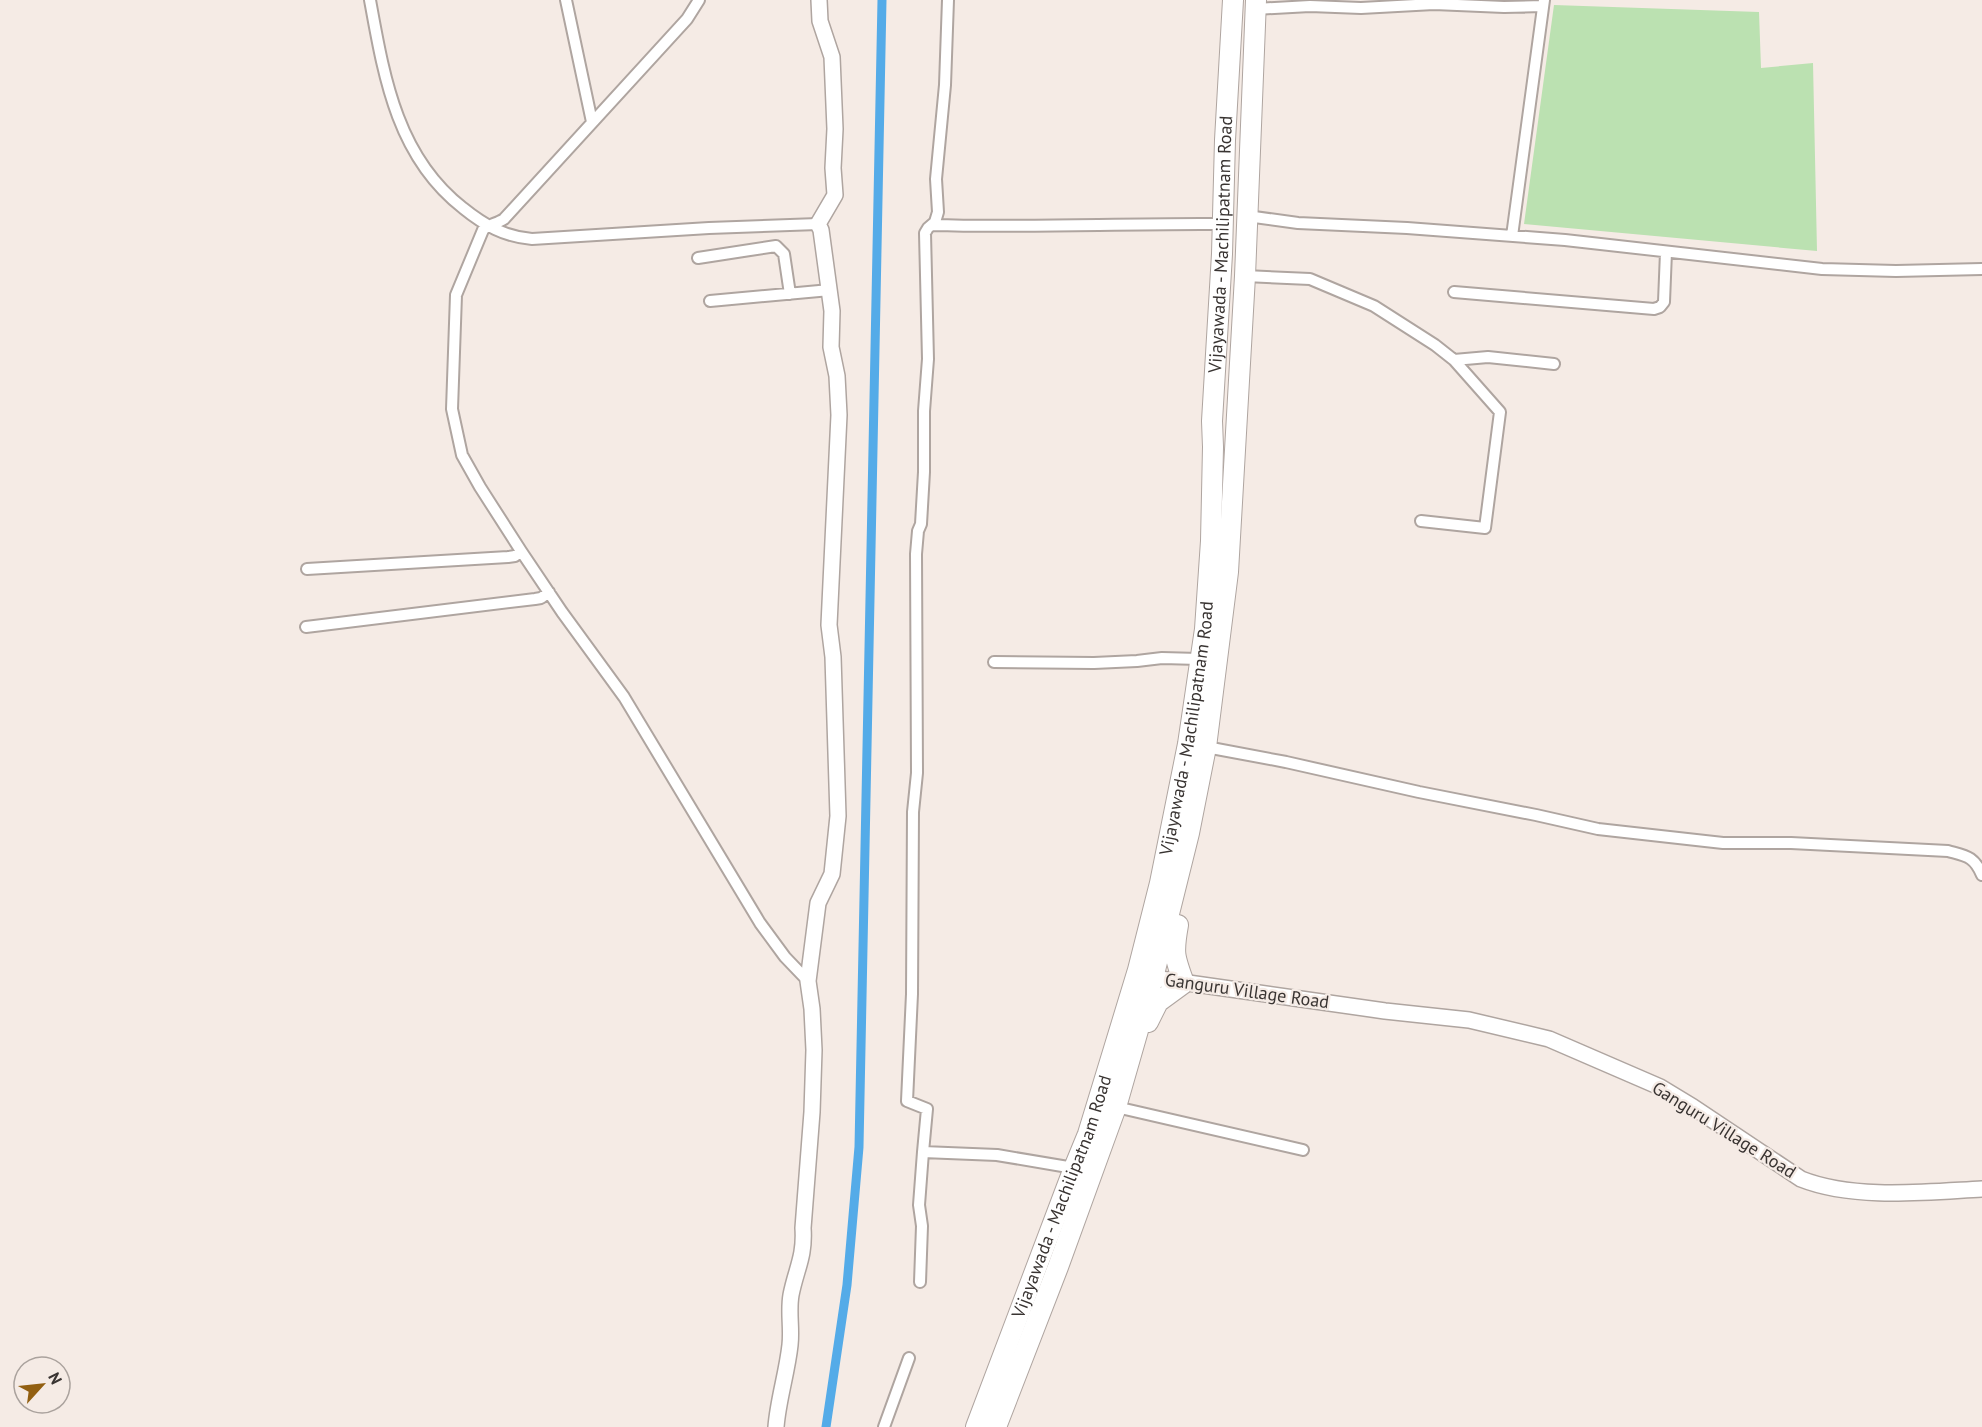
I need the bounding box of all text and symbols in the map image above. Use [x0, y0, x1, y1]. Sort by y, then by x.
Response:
street label: Vijayawada - Machilipatnam Road [1203, 115, 1237, 375]
street label: Vijayawada - Machilipatnam Road [1154, 600, 1218, 858]
street label: Ganguru Village Road [1164, 968, 1331, 1013]
street label: Vijayawada - Machilipatnam Road [1006, 1072, 1116, 1322]
street label: Ganguru Village Road [1648, 1076, 1801, 1183]
north arrow [12, 1355, 72, 1415]
text: N [44, 1369, 67, 1387]

